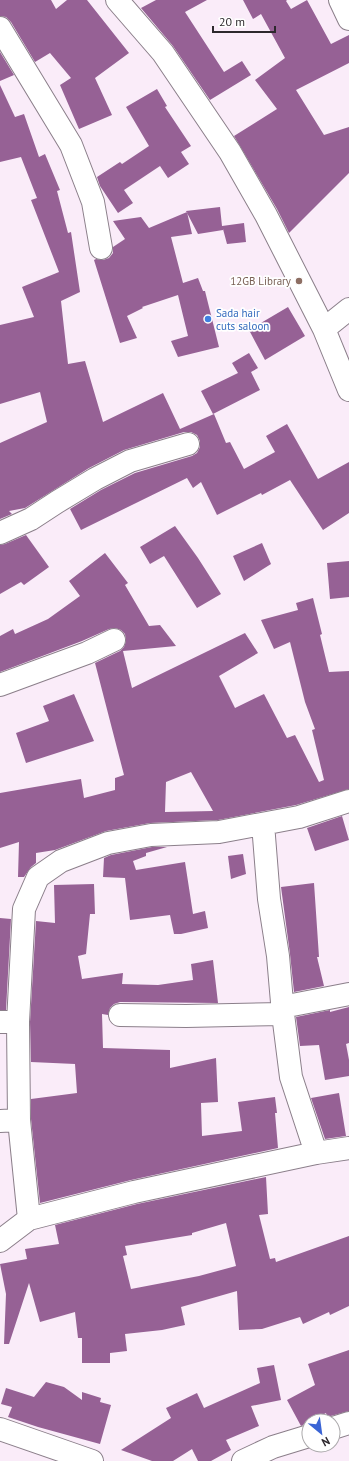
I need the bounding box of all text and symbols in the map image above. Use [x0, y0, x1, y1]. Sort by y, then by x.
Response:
scale bar [213, 8, 275, 34]
text: 20 m [219, 14, 245, 29]
place label: 12GB Library [230, 274, 292, 288]
marker: 12GB Library [294, 276, 304, 286]
place label: Sada hair cuts saloon [216, 306, 269, 333]
marker: Sada hair cuts saloon [203, 314, 213, 324]
north arrow [301, 1413, 341, 1453]
text: N [319, 1434, 332, 1450]

